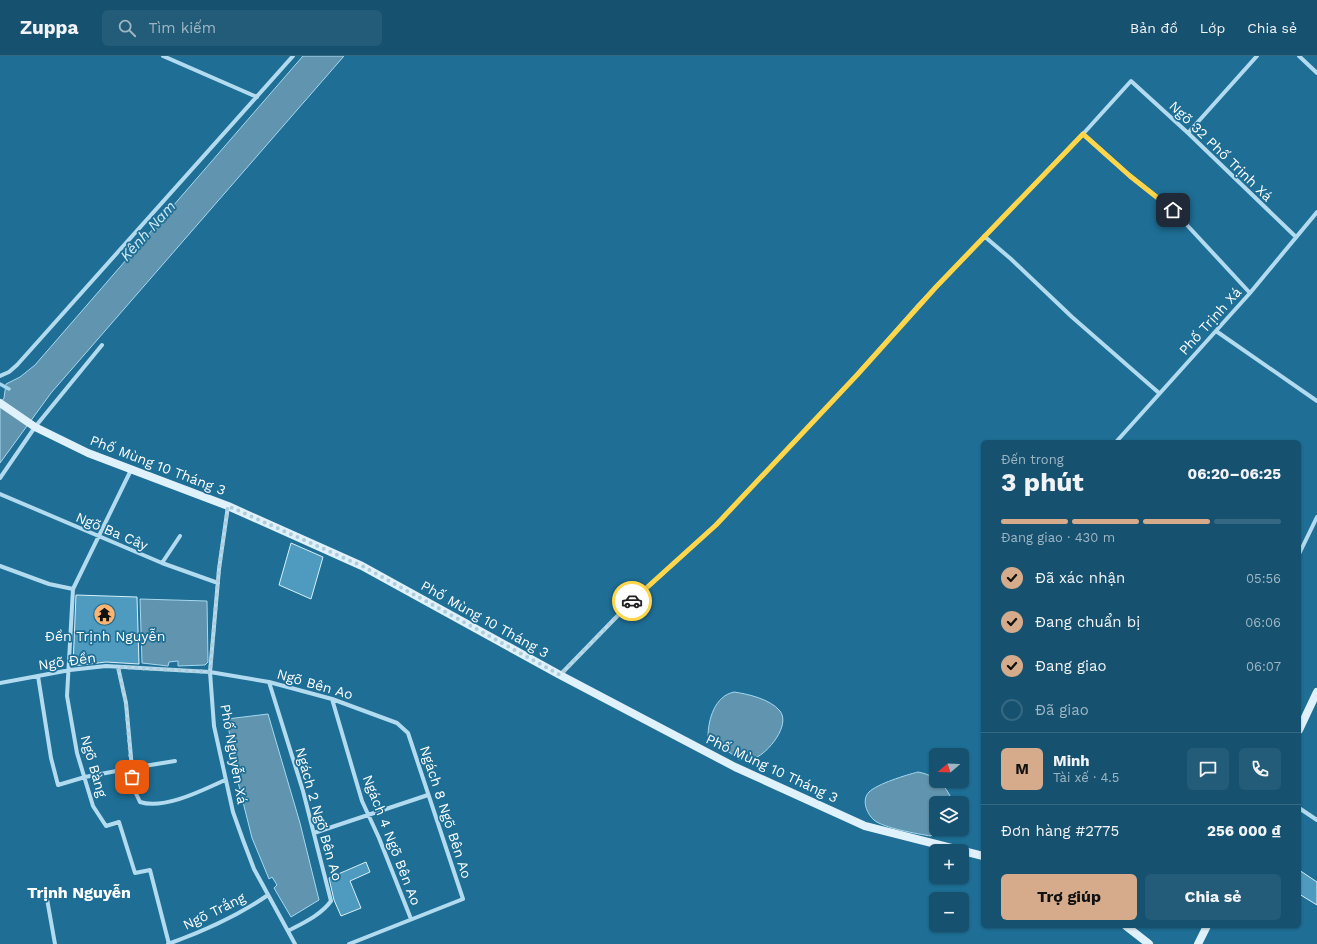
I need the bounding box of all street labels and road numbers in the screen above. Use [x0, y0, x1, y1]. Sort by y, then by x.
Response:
street label: Ngõ 32 Phố Trịnh Xá [1166, 98, 1276, 204]
street label: Phố Trịnh Xá [1176, 284, 1244, 358]
street label: Phố Mùng 10 Tháng 3 [88, 432, 228, 498]
street label: Ngõ Ba Cây [74, 509, 151, 554]
street label: Phố Mùng 10 Tháng 3 [418, 577, 552, 661]
street label: Ngõ Đền [37, 649, 97, 673]
street label: Ngõ Bên Ao [275, 666, 355, 702]
street label: Phố Nguyễn Xá [217, 703, 251, 805]
street label: Phố Mùng 10 Tháng 3 [703, 730, 841, 806]
street label: Ngõ Bàng [77, 733, 111, 799]
street label: Ngách 8 Ngõ Bên Ao [417, 744, 475, 880]
street label: Ngách 2 Ngõ Bên Ao [292, 745, 346, 883]
street label: Ngách 4 Ngõ Bên Ao [360, 772, 424, 908]
street label: Ngõ Trắng [180, 889, 248, 933]

